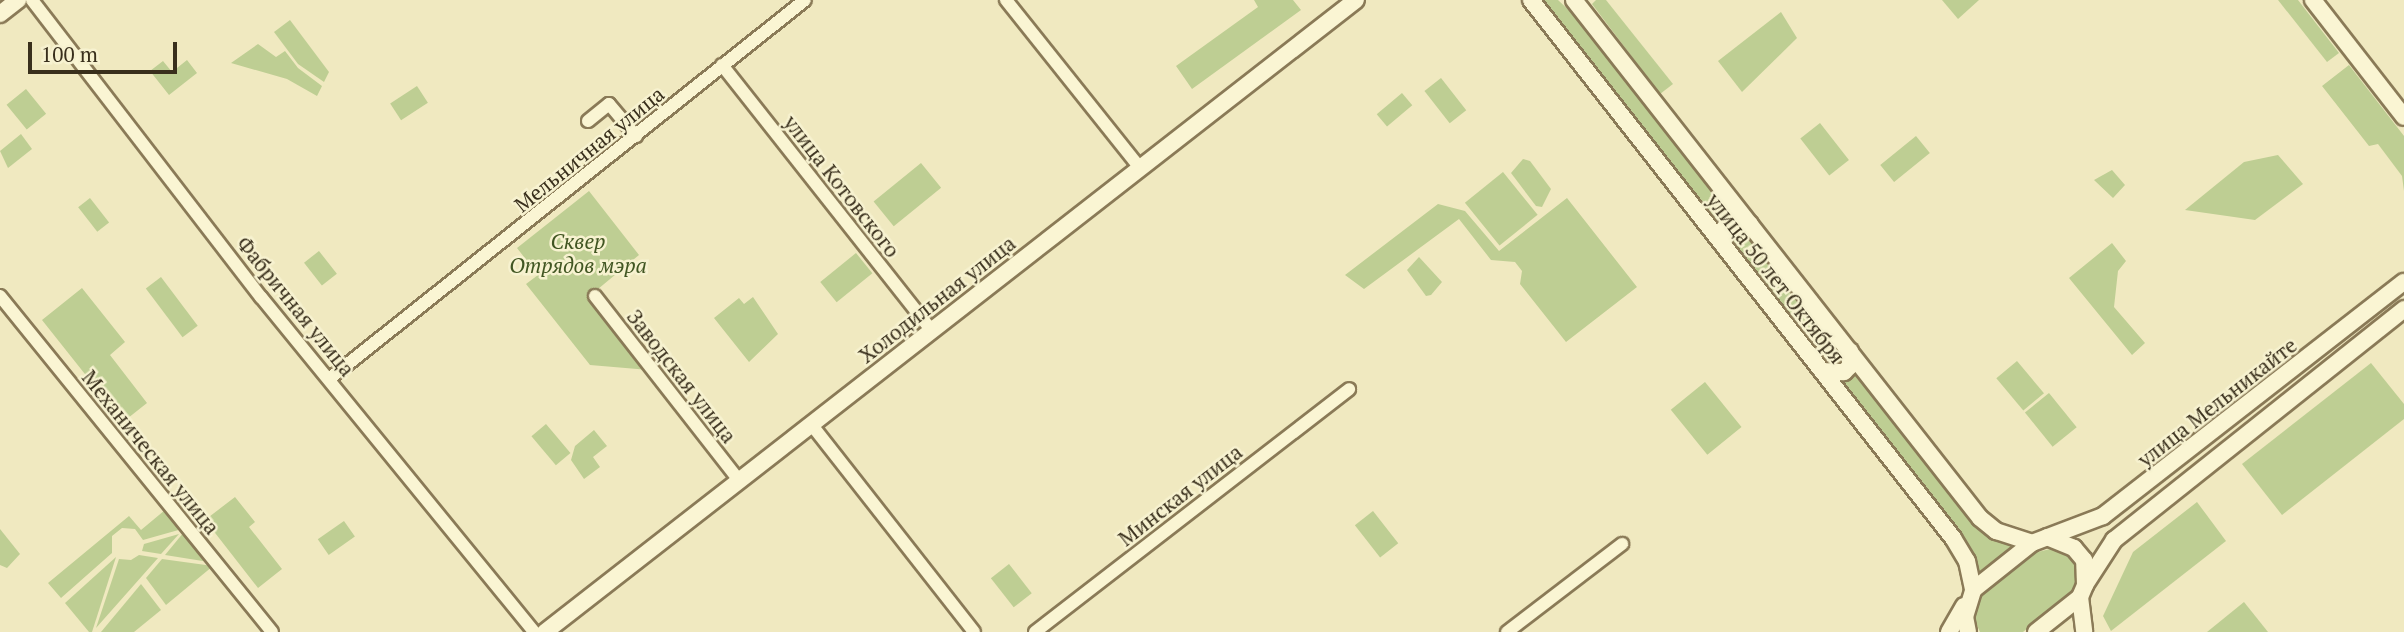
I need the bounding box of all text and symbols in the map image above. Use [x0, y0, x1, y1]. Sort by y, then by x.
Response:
scale bar [32, 28, 180, 72]
text: 100 m [41, 40, 98, 68]
street label: Мельничная улица [509, 81, 669, 217]
street label: улица Котовского [779, 110, 905, 262]
street label: улица 50 лет Октября [1701, 188, 1851, 368]
park label: Сквер Отрядов мэра [509, 228, 647, 278]
street label: Холодильная улица [854, 230, 1020, 368]
street label: Фабричная улица [232, 231, 360, 381]
street label: Заводская улица [622, 304, 742, 448]
street label: улица Мельникайте [2132, 332, 2302, 472]
street label: Механическая улица [77, 365, 225, 539]
street label: Минская улица [1113, 439, 1247, 551]

